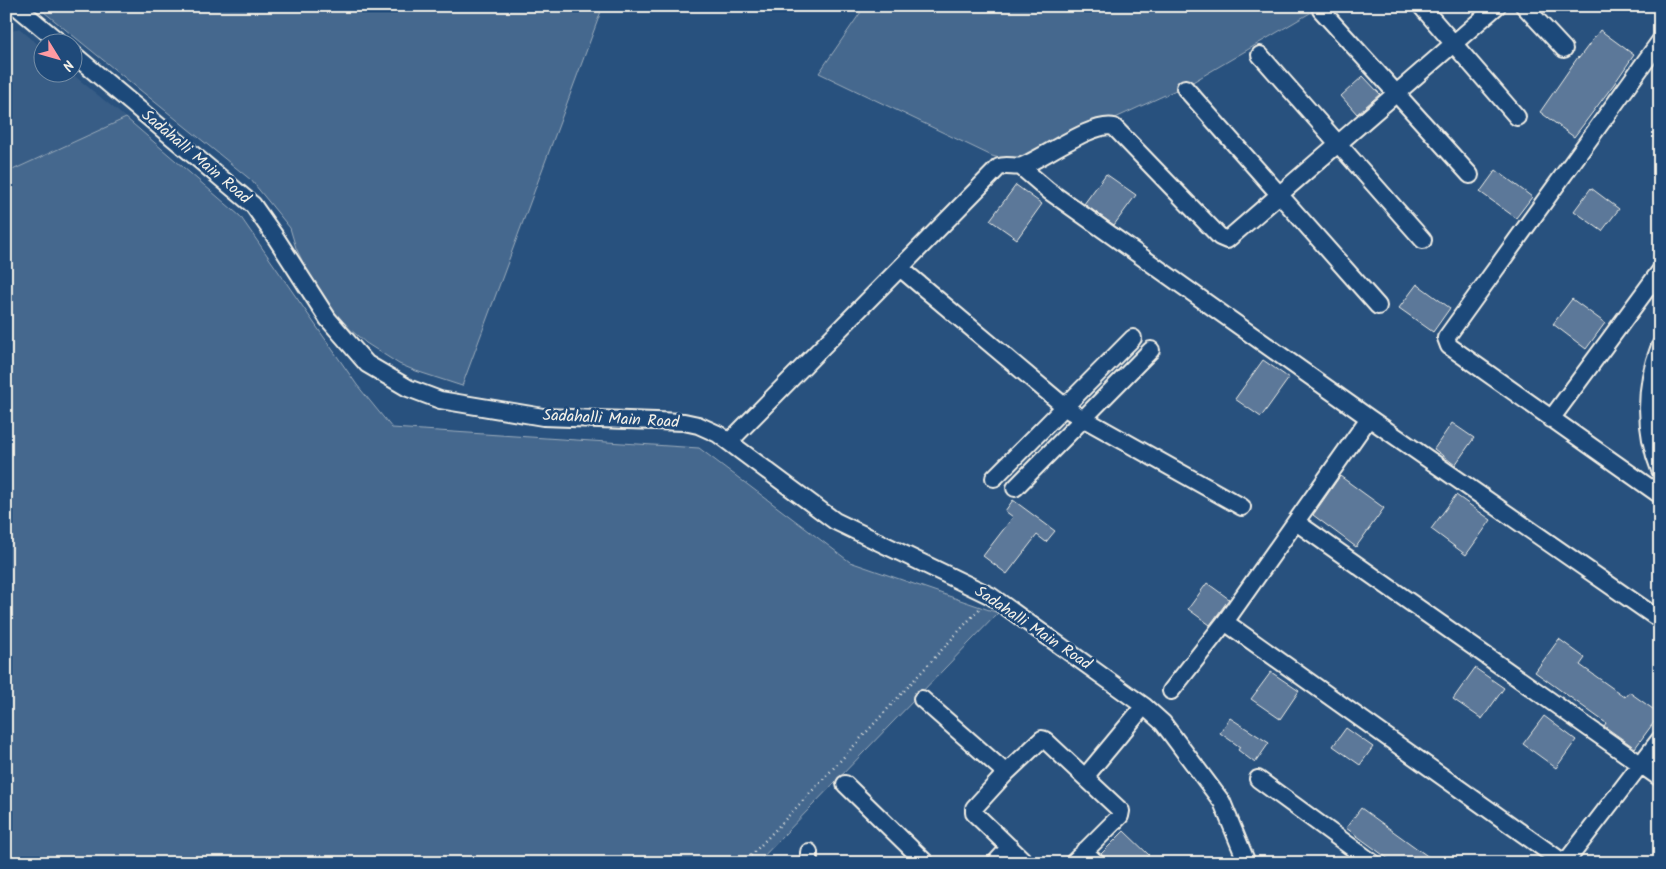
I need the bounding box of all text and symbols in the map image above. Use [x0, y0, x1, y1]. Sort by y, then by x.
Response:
north arrow [32, 32, 82, 82]
text: N [56, 55, 79, 75]
street label: Sadahalli Main Road [136, 104, 257, 211]
street label: Sadahalli Main Road [542, 403, 681, 435]
street label: Sadahalli Main Road [969, 579, 1097, 677]

